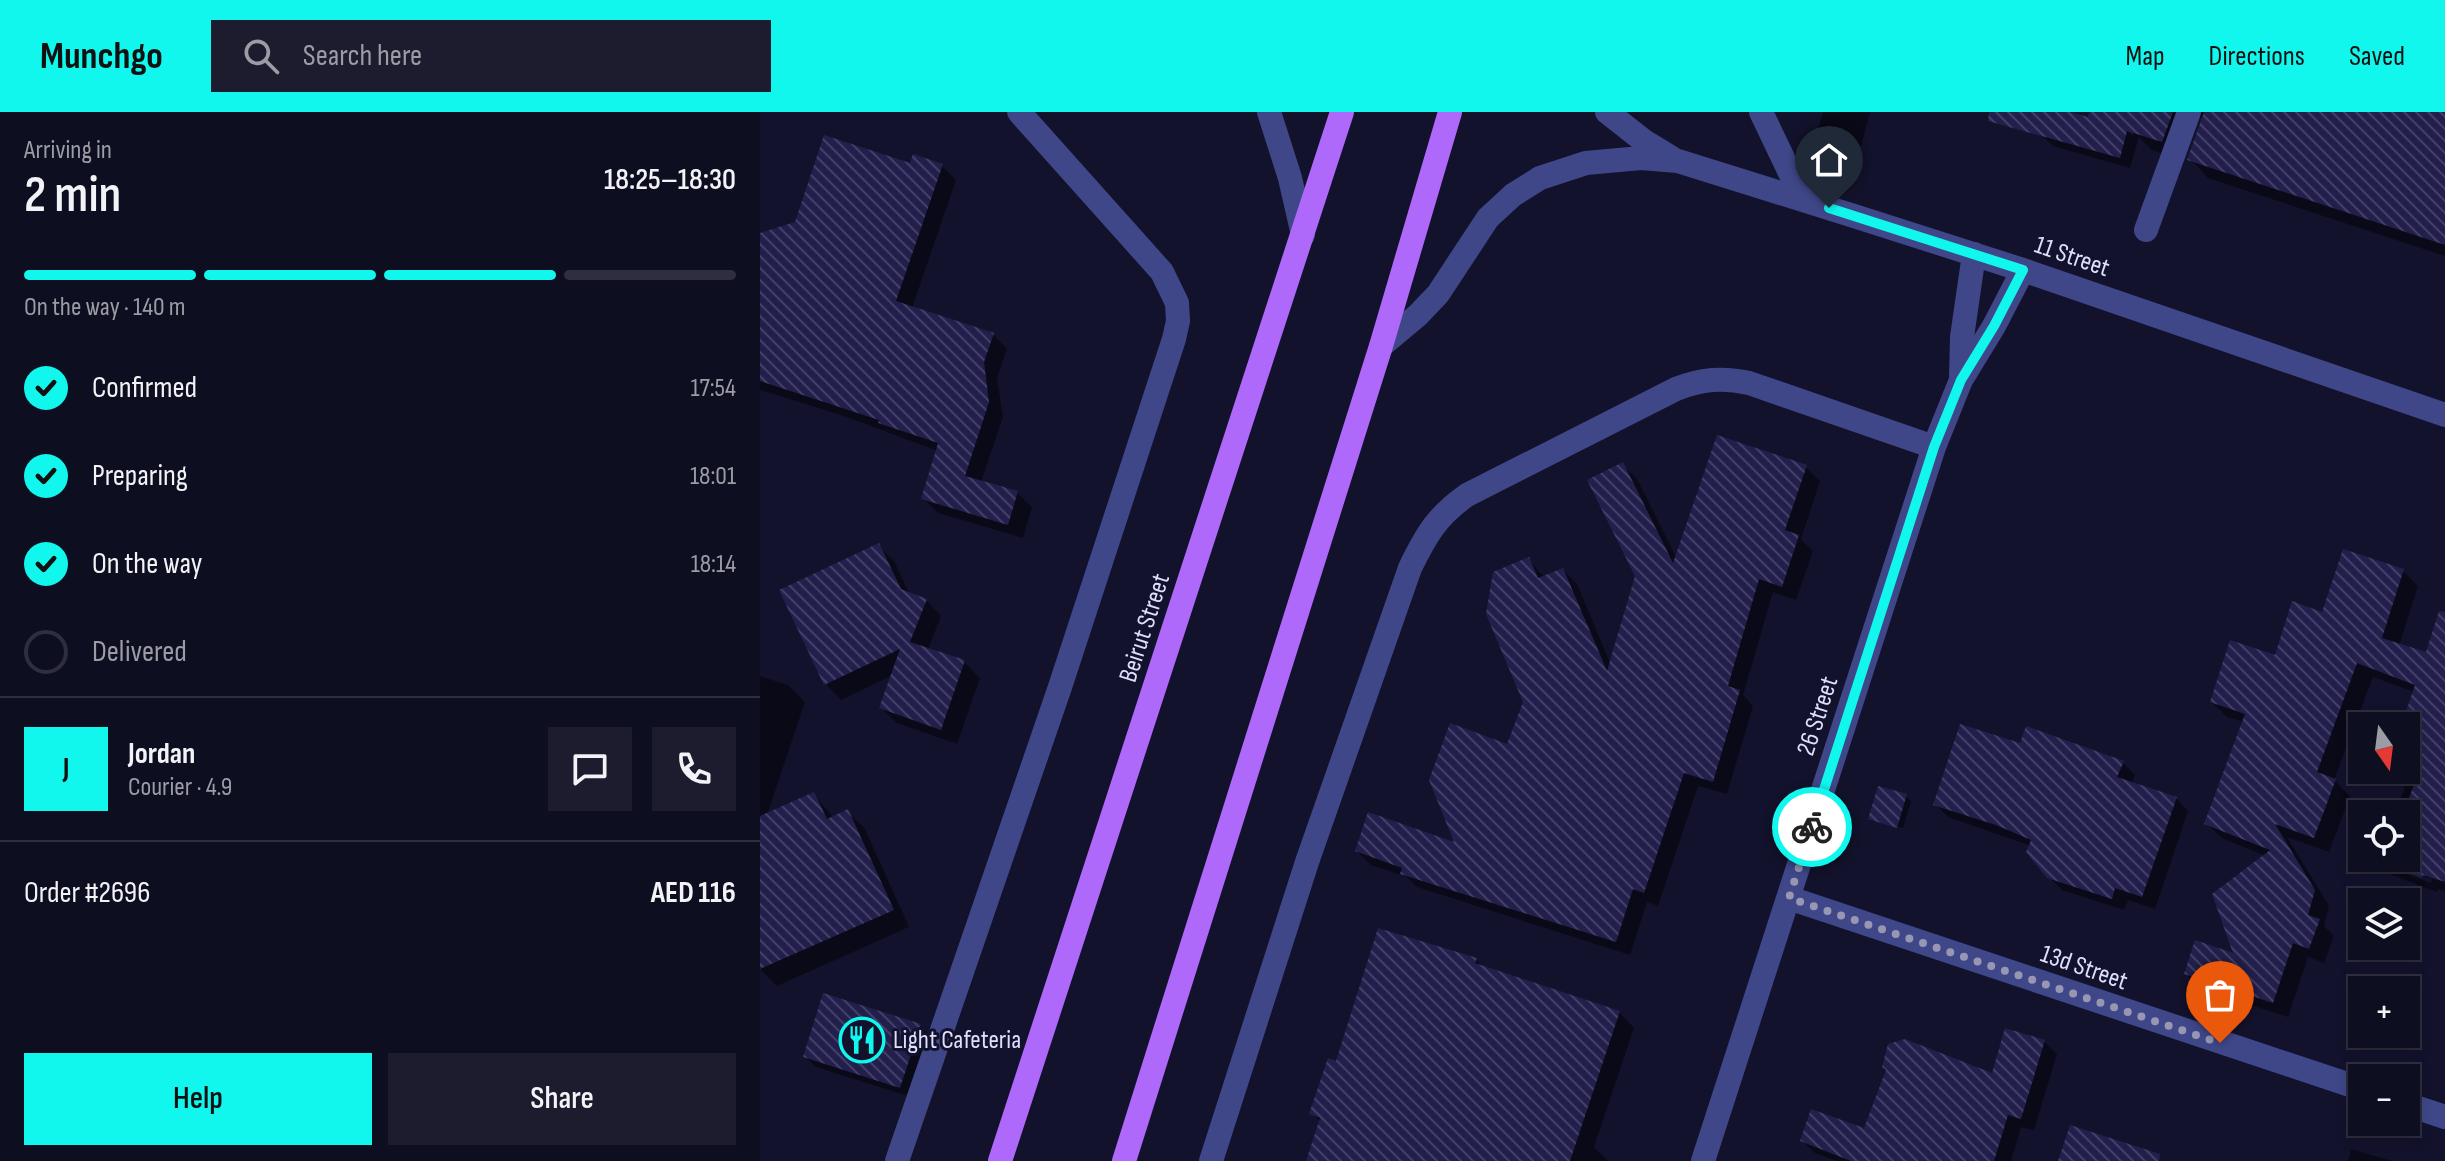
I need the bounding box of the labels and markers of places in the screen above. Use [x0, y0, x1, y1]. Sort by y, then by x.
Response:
pin [1795, 126, 1863, 208]
pin [2186, 961, 2254, 1043]
restaurant icon: Light Cafeteria [838, 1016, 886, 1064]
place label: Light Cafeteria [893, 1025, 1021, 1056]

